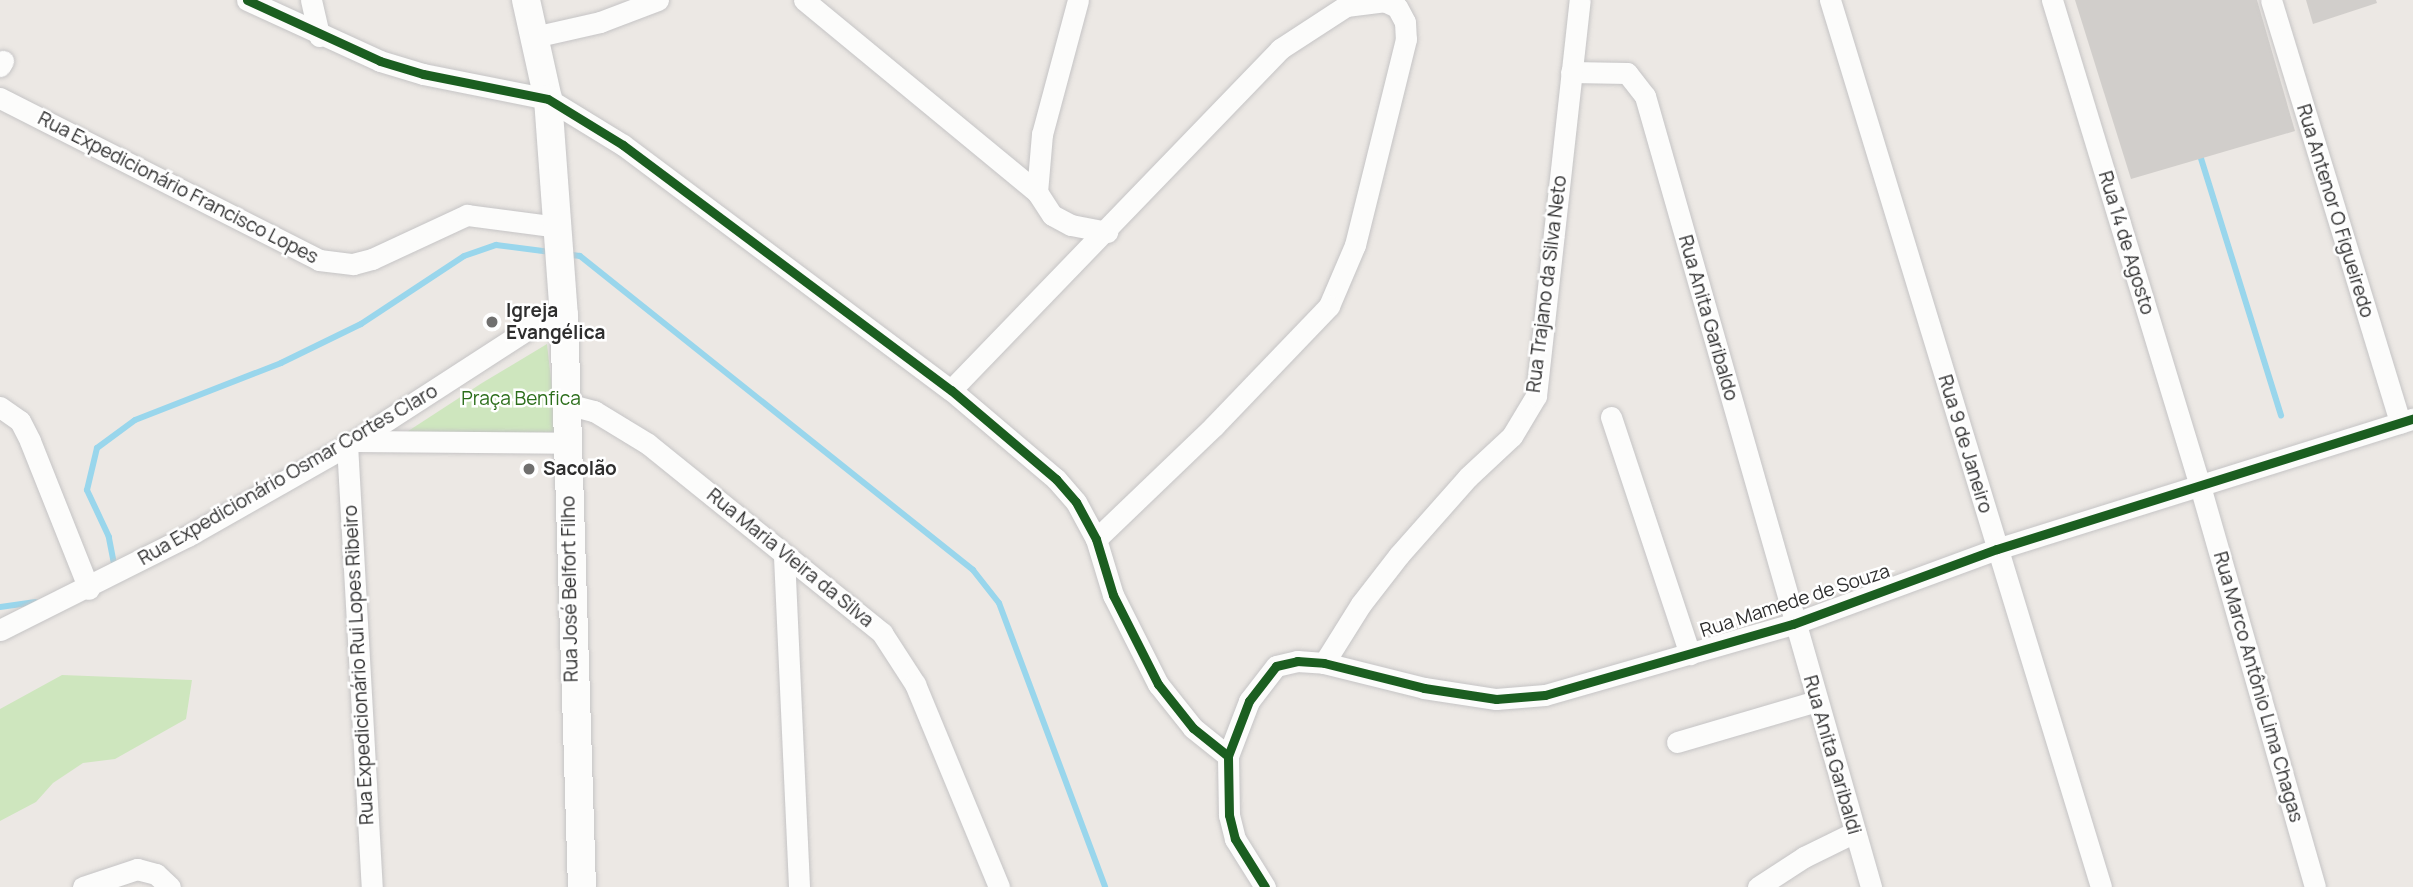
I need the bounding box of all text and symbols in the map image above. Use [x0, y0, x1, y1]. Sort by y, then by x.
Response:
street label: Rua Antenor O Figueiredo [2292, 102, 2378, 320]
street label: Rua Expedicionário Francisco Lopes [34, 107, 322, 269]
street label: Rua 14 de Agosto [2093, 168, 2159, 318]
street label: Rua Trajano da Silva Neto [1522, 174, 1572, 394]
street label: Rua Anita Garibaldo [1673, 233, 1743, 403]
place label: Igreja Evangélica [506, 300, 605, 344]
marker: Igreja Evangélica [484, 314, 500, 330]
street label: Rua 9 de Janeiro [1933, 372, 1997, 516]
street label: Rua Expedicionário Osmar Cortes Claro [134, 380, 442, 570]
park label: Praça Benfica [461, 388, 581, 410]
place label: Sacolão [543, 458, 617, 480]
marker: Sacolão [521, 461, 537, 477]
street label: Rua Maria Vieira da Silva [702, 484, 878, 632]
street label: Rua José Belfort Filho [557, 496, 583, 682]
street label: Rua Expedicionário Rui Lopes Ribeiro [339, 504, 379, 826]
street label: Rua Marco Antônio Lima Chagas [2208, 549, 2308, 825]
street label: Rua Mamede de Souza [1697, 560, 1893, 642]
street label: Rua Anita Garibaldi [1798, 673, 1866, 837]

